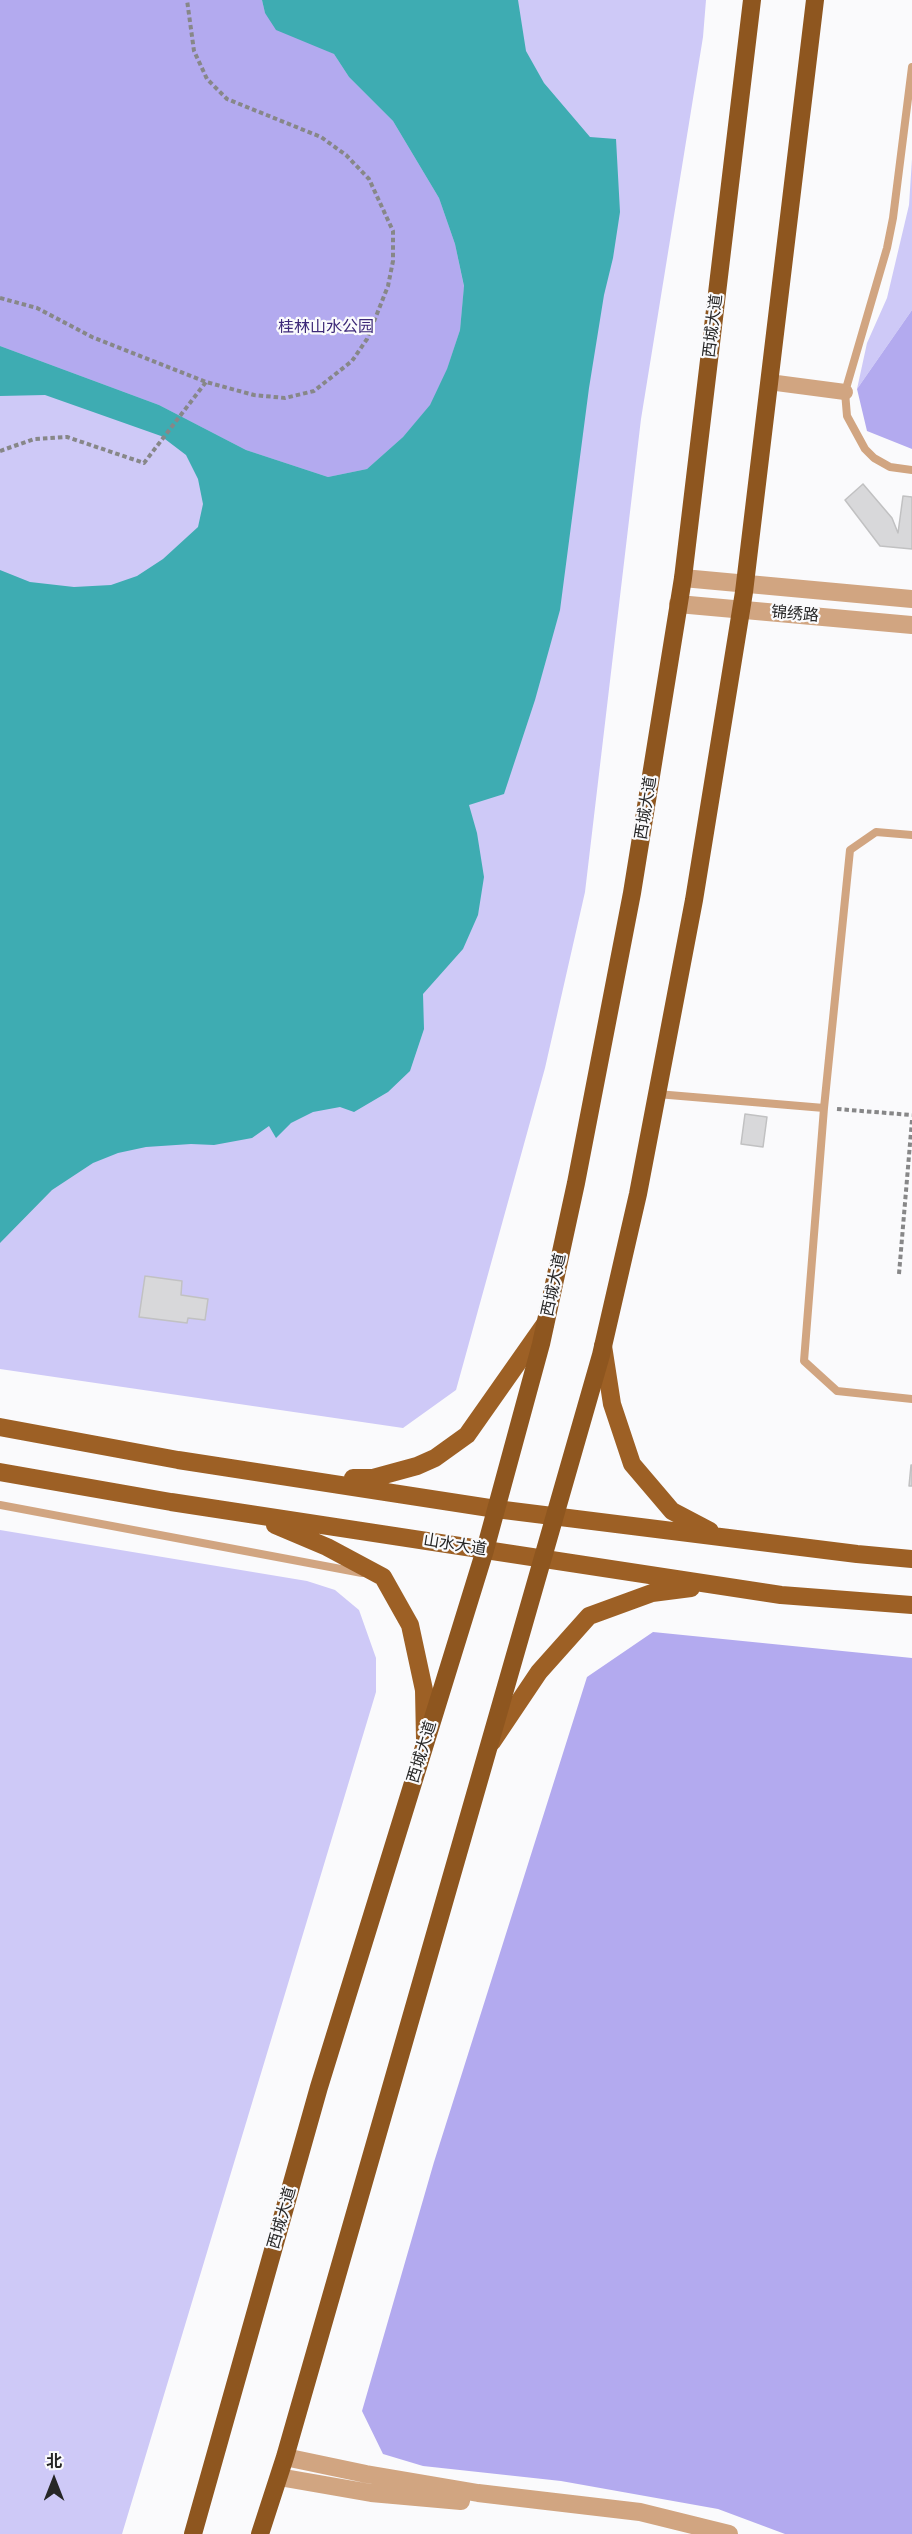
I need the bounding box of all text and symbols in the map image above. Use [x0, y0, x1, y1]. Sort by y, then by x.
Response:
street label: 西城大道 [700, 293, 726, 359]
park label: 桂林山水公园 [278, 317, 374, 337]
street label: 锦绣路 [770, 602, 820, 626]
street label: 西城大道 [632, 775, 660, 841]
street label: 西城大道 [538, 1252, 570, 1318]
street label: 山水大道 [422, 1531, 488, 1559]
street label: 西城大道 [403, 1719, 441, 1785]
street label: 西城大道 [264, 2185, 300, 2251]
north arrow [24, 2450, 84, 2510]
text: 北 [46, 2452, 62, 2471]

